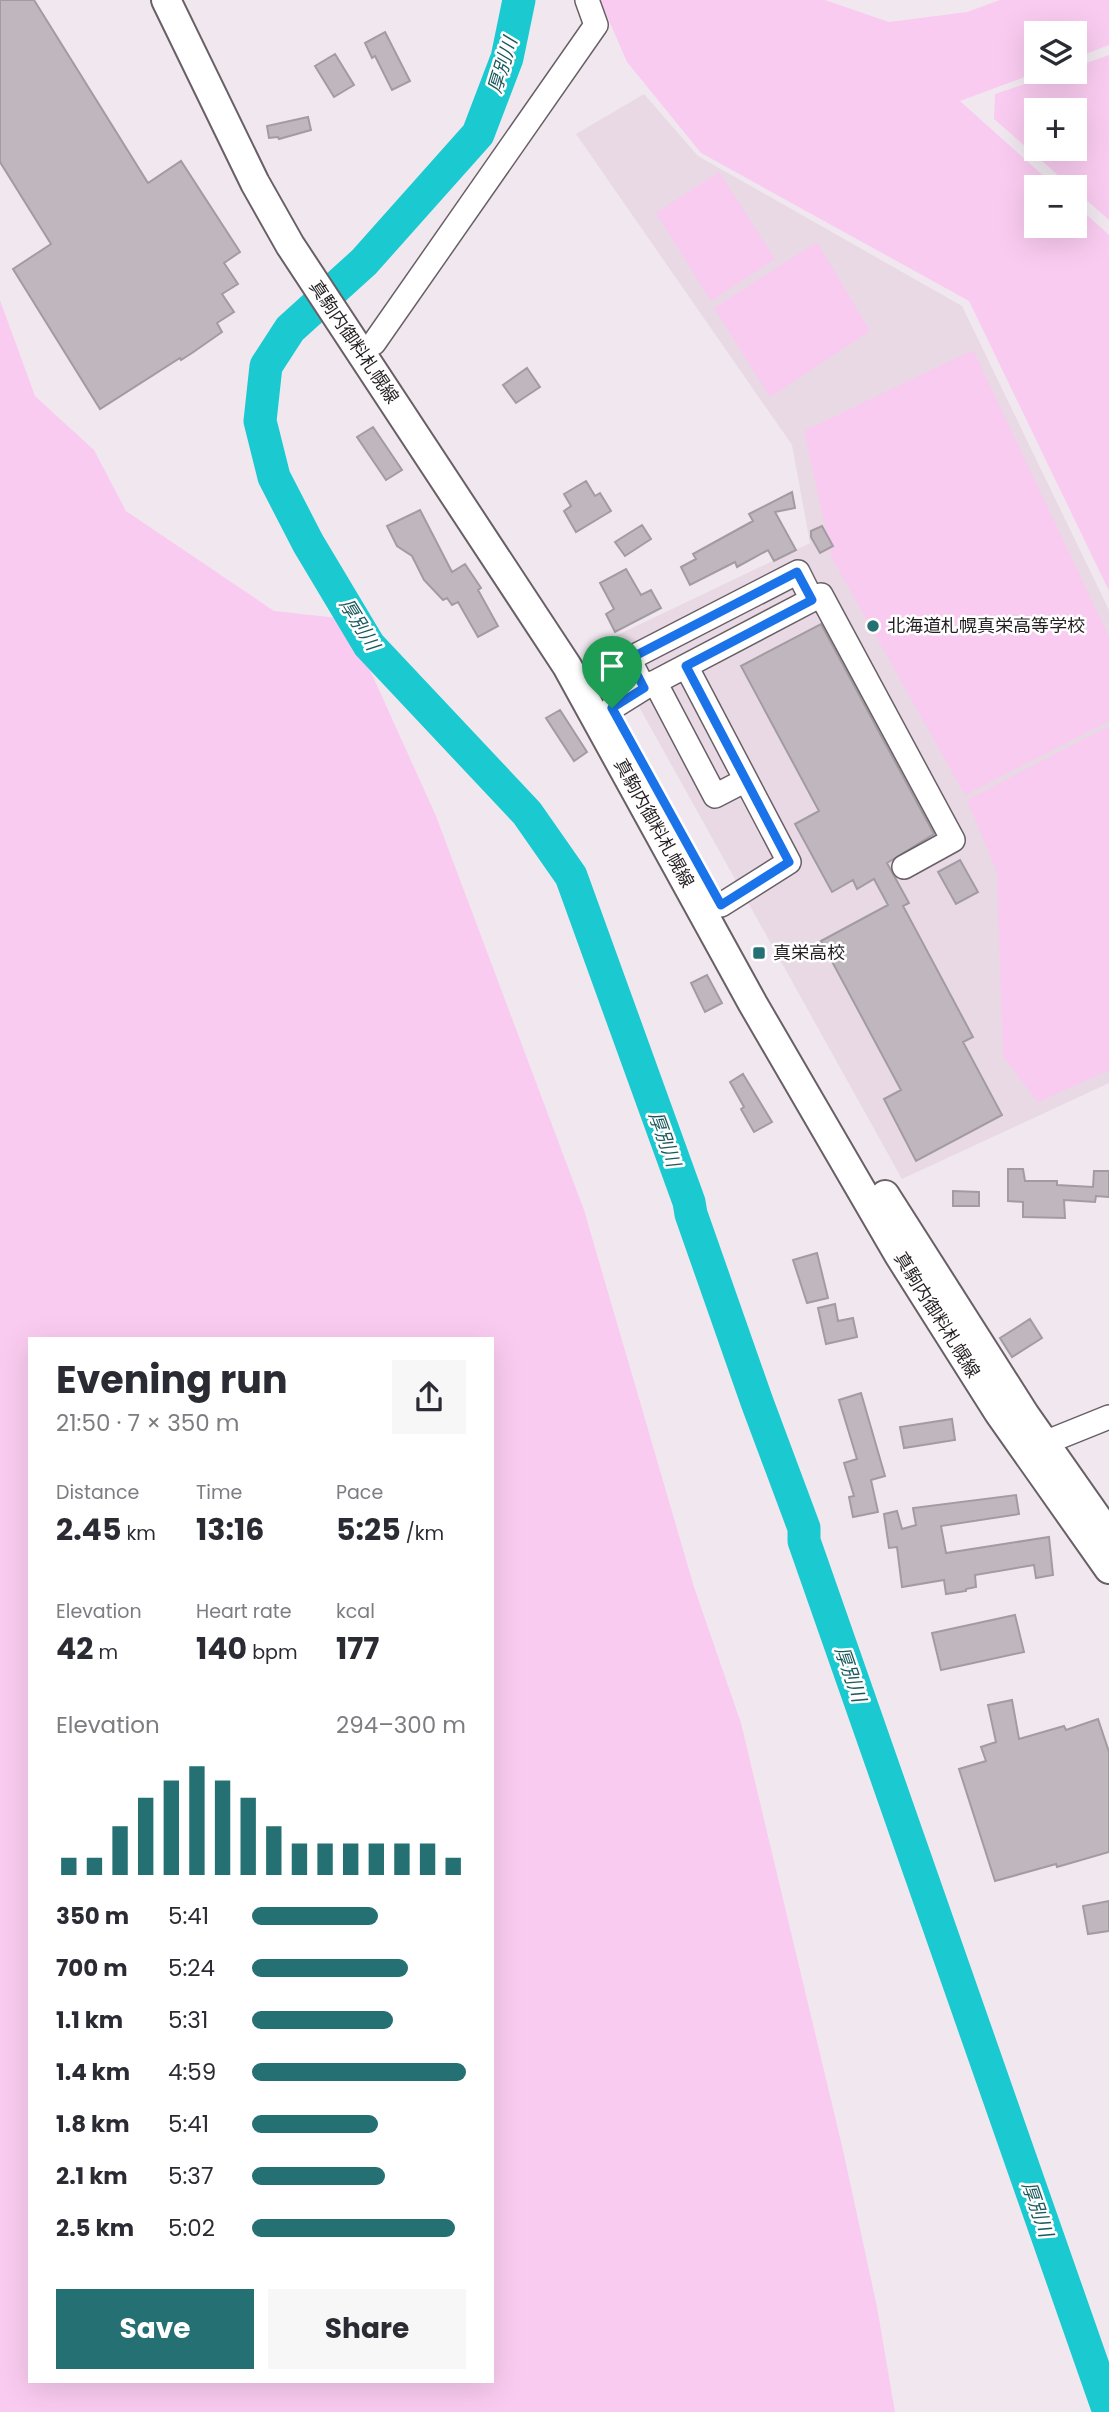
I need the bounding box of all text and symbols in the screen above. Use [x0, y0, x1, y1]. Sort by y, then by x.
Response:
map controls [1024, 21, 1087, 238]
button: layers [1024, 21, 1087, 84]
water label: 厚別川 [481, 32, 524, 96]
button: + [1024, 98, 1087, 161]
button: − [1024, 175, 1087, 238]
street label: 真駒内御料札幌線 [304, 275, 405, 408]
water label: 厚別川 [333, 593, 387, 657]
place label: 北海道札幌真栄高等学校 [887, 613, 1085, 638]
marker: 北海道札幌真栄高等学校 [865, 618, 881, 634]
pin [582, 636, 642, 708]
icon: arrive [593, 647, 631, 685]
street label: 真駒内御料札幌線 [609, 754, 700, 892]
place label: 真栄高校 [773, 940, 845, 965]
marker: 真栄高校 [751, 945, 767, 961]
water label: 厚別川 [642, 1108, 688, 1172]
street label: 真駒内御料札幌線 [889, 1247, 986, 1382]
text: Evening run [56, 1353, 288, 1406]
button: share [392, 1360, 466, 1434]
text: 21:50 · 7 × 350 m [56, 1407, 239, 1439]
text: Distance [56, 1479, 139, 1506]
text: Time [196, 1479, 242, 1506]
text: Pace [336, 1479, 383, 1506]
text: 2.45 [56, 1508, 121, 1551]
text: 13:16 [196, 1508, 264, 1551]
text: 5:25 [336, 1508, 401, 1551]
text: km [121, 1520, 156, 1547]
text: /km [401, 1520, 444, 1547]
text: Elevation [56, 1598, 142, 1625]
text: Heart rate [196, 1598, 291, 1625]
text: kcal [336, 1598, 375, 1625]
text: 42 [56, 1627, 93, 1670]
text: 140 [196, 1627, 247, 1670]
text: 177 [336, 1627, 379, 1670]
text: m [93, 1639, 118, 1666]
text: bpm [247, 1639, 298, 1666]
water label: 厚別川 [828, 1643, 873, 1707]
text: Elevation [56, 1709, 160, 1741]
text: 294–300 m [336, 1709, 466, 1741]
text: 350 m [56, 1900, 129, 1932]
text: 5:41 [168, 1900, 209, 1932]
text: 700 m [56, 1952, 128, 1984]
text: 5:24 [168, 1952, 215, 1984]
text: 1.1 km [56, 2004, 123, 2036]
text: 5:31 [168, 2004, 208, 2036]
text: 1.4 km [56, 2056, 130, 2088]
text: 4:59 [168, 2056, 216, 2088]
text: 1.8 km [56, 2108, 130, 2140]
text: 5:41 [168, 2108, 209, 2140]
text: 2.1 km [56, 2160, 128, 2192]
text: 5:37 [168, 2160, 213, 2192]
water label: 厚別川 [1015, 2178, 1060, 2242]
text: 2.5 km [56, 2212, 134, 2244]
text: 5:02 [168, 2212, 215, 2244]
button: Save [56, 2289, 254, 2369]
button: Share [268, 2289, 466, 2369]

